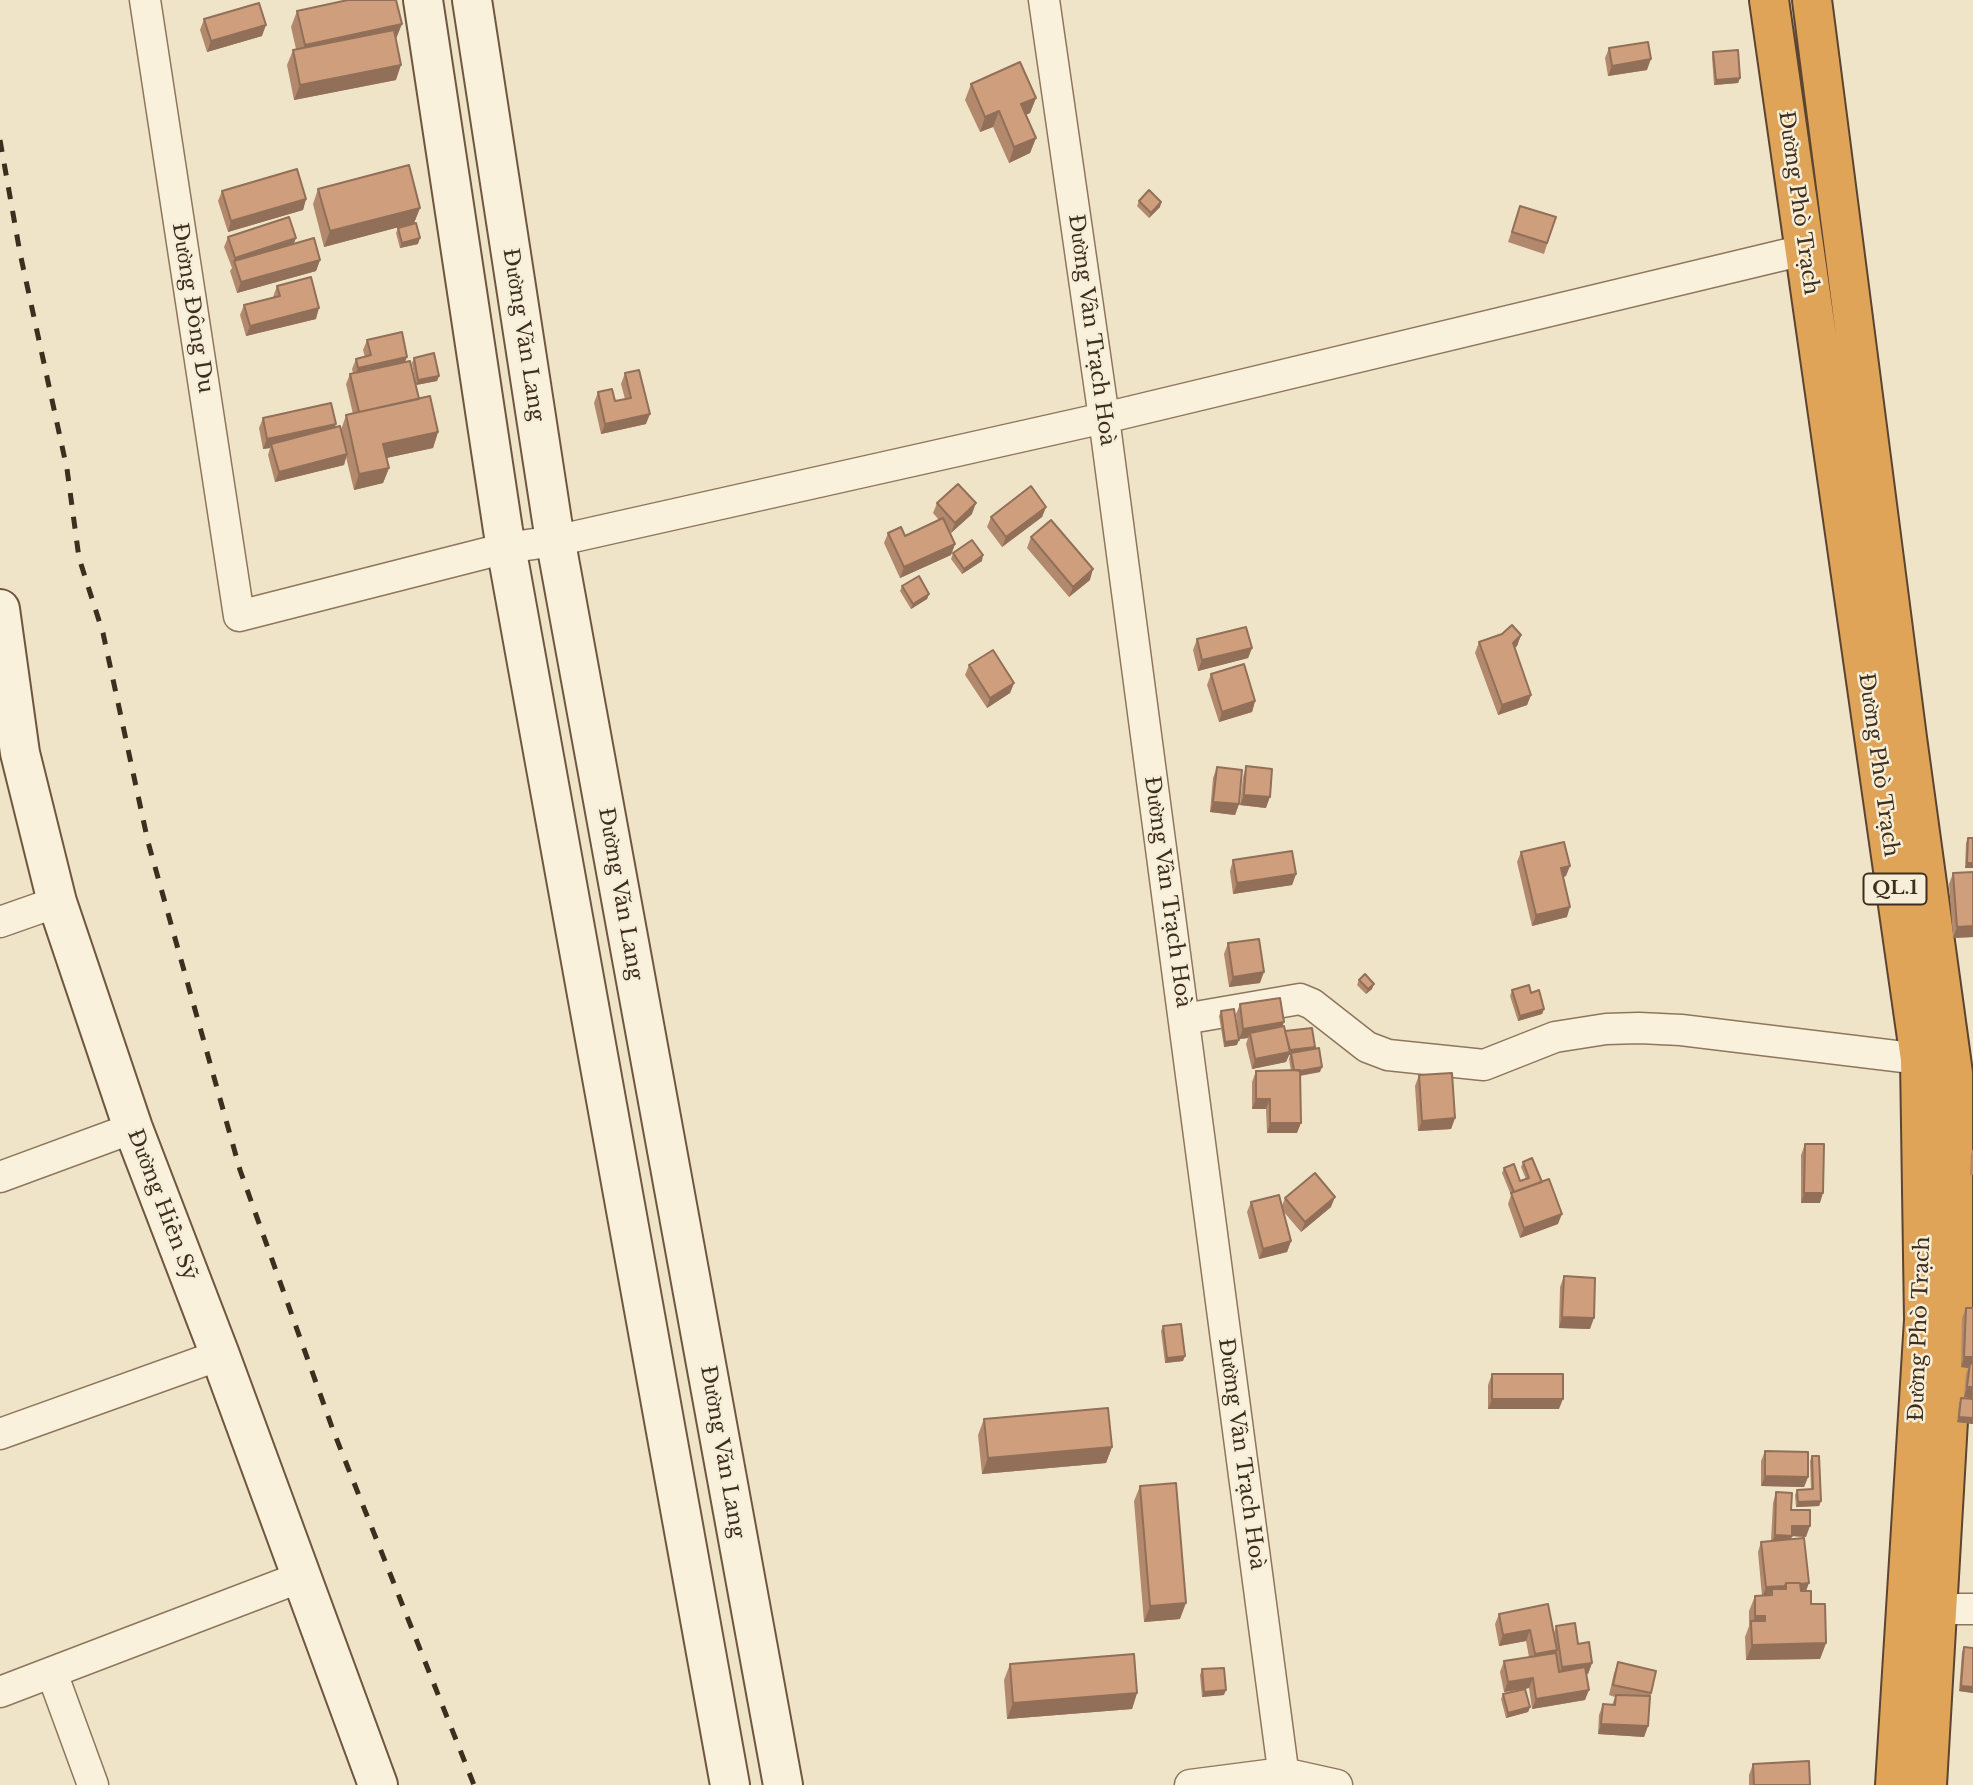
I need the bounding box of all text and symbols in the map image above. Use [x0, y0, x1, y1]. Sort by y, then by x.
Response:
street label: Đường Phò Trạch [1773, 109, 1823, 297]
street label: Đường Vân Trạch Hoà [1062, 213, 1120, 447]
street label: Đường Đông Du [166, 221, 218, 395]
street label: Đường Văn Lang [497, 247, 549, 423]
street label: Đường Phò Trạch [1853, 671, 1903, 859]
street label: Đường Vân Trạch Hoà [1138, 775, 1196, 1009]
street label: Đường Văn Lang [592, 806, 648, 982]
road number: QL.1 [1864, 874, 1926, 904]
street label: Đường Hiền Sỹ [122, 1126, 202, 1284]
street label: Đường Phò Trạch [1904, 1236, 1936, 1422]
street label: Đường Vân Trạch Hoà [1212, 1337, 1270, 1571]
street label: Đường Văn Lang [694, 1364, 750, 1540]

